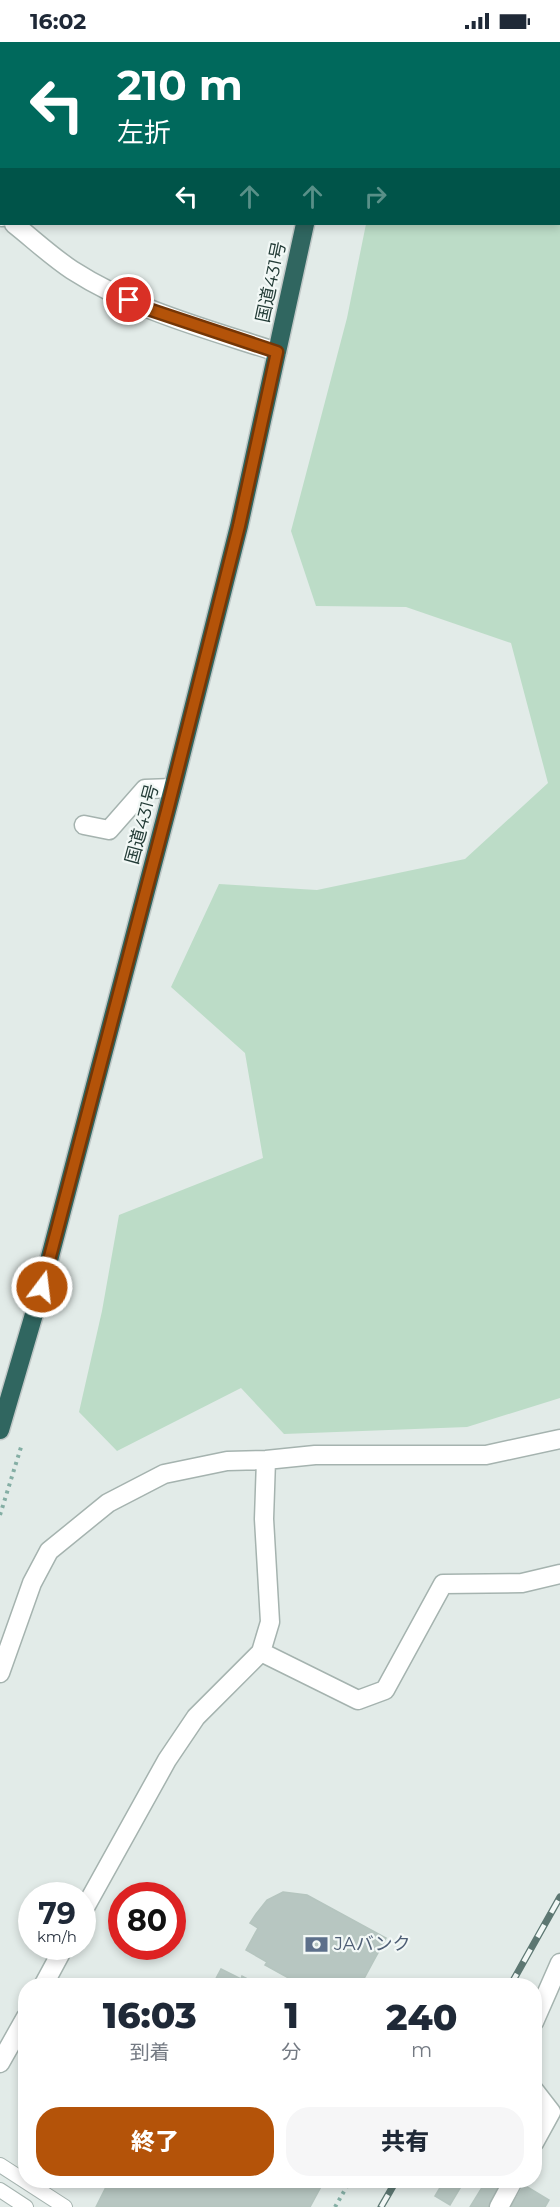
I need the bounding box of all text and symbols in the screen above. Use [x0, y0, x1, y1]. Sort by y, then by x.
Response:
text: 16:02 [30, 8, 86, 35]
text: 210 m [117, 59, 243, 111]
icon: left [18, 66, 96, 144]
text: 左折 [117, 116, 171, 149]
icon: left [170, 180, 203, 213]
icon: ahead [233, 180, 266, 213]
icon: ahead [296, 180, 329, 213]
icon: right [359, 180, 392, 213]
street label: 国道431号 [252, 239, 290, 325]
pin [103, 274, 154, 325]
icon: arrive [112, 283, 145, 316]
street label: 国道431号 [121, 781, 163, 867]
position arrow [10, 1255, 74, 1319]
speed limit sign: 80 [108, 1882, 186, 1960]
text: 79 [38, 1895, 76, 1932]
text: km/h [37, 1927, 77, 1946]
bank icon: JAバンク [303, 1931, 329, 1957]
place label: JAバンク [333, 1933, 411, 1955]
text: 16:03 [103, 1993, 197, 2037]
text: 1 [284, 1993, 299, 2037]
text: 240 [386, 1995, 457, 2039]
text: m [411, 2038, 432, 2062]
text: 到着 [130, 2040, 170, 2064]
text: 分 [281, 2040, 301, 2064]
button: 終了 [36, 2107, 274, 2176]
button: 共有 [286, 2107, 524, 2176]

